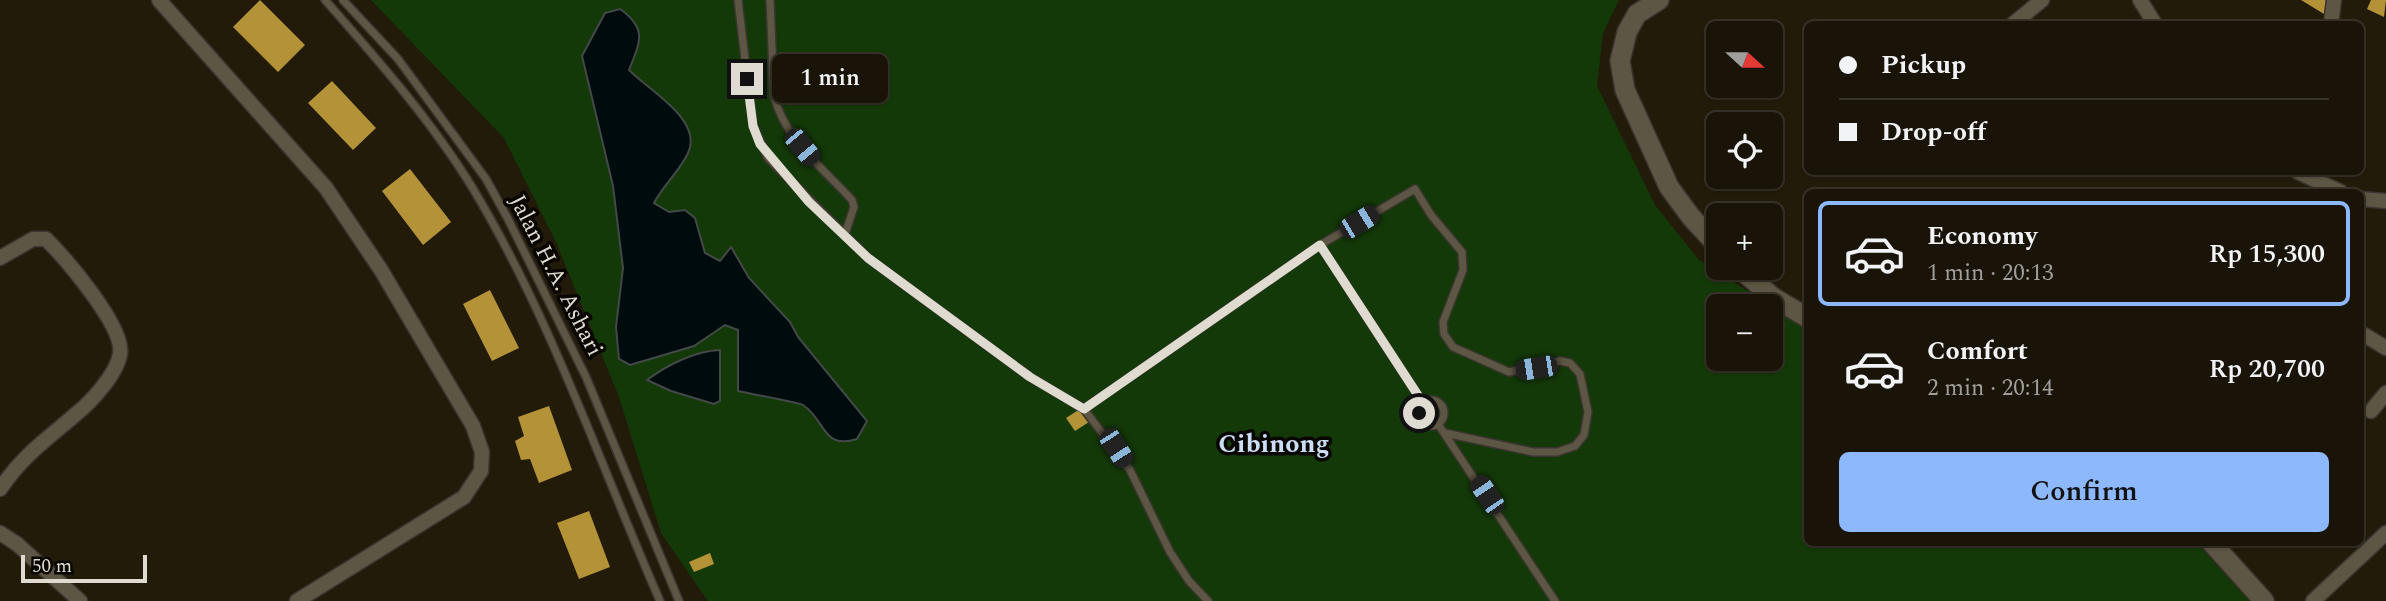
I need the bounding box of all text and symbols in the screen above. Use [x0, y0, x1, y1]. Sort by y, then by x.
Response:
north arrow [1706, 21, 1783, 98]
map controls [1706, 21, 1783, 371]
text: Pickup [1881, 45, 1966, 85]
callout: 1 min [772, 55, 887, 104]
text: 1 min [800, 61, 860, 96]
route end [731, 63, 763, 95]
button: locate [1706, 112, 1783, 189]
text: Drop-off [1881, 112, 1986, 152]
car [781, 124, 824, 170]
street label: Jalan H.A. Ashari [500, 189, 612, 363]
car [1336, 202, 1383, 242]
button: + [1706, 203, 1783, 280]
text: Economy [1927, 216, 2037, 256]
icon: car [1843, 222, 1906, 285]
text: Rp 15,300 [2209, 234, 2325, 274]
text: 1 min · 20:13 [1927, 256, 2054, 291]
button: − [1706, 294, 1783, 371]
text: Comfort [1927, 331, 2028, 371]
icon: car [1843, 337, 1906, 400]
text: Rp 20,700 [2209, 349, 2325, 389]
car [1514, 354, 1559, 382]
text: 2 min · 20:14 [1927, 371, 2054, 406]
route start [1403, 397, 1435, 429]
district label: Cibinong [1218, 424, 1330, 464]
car [1096, 425, 1137, 471]
button: Confirm [1839, 452, 2329, 532]
car [1467, 472, 1508, 518]
scale bar [21, 552, 147, 584]
text: 50 m [32, 552, 72, 581]

